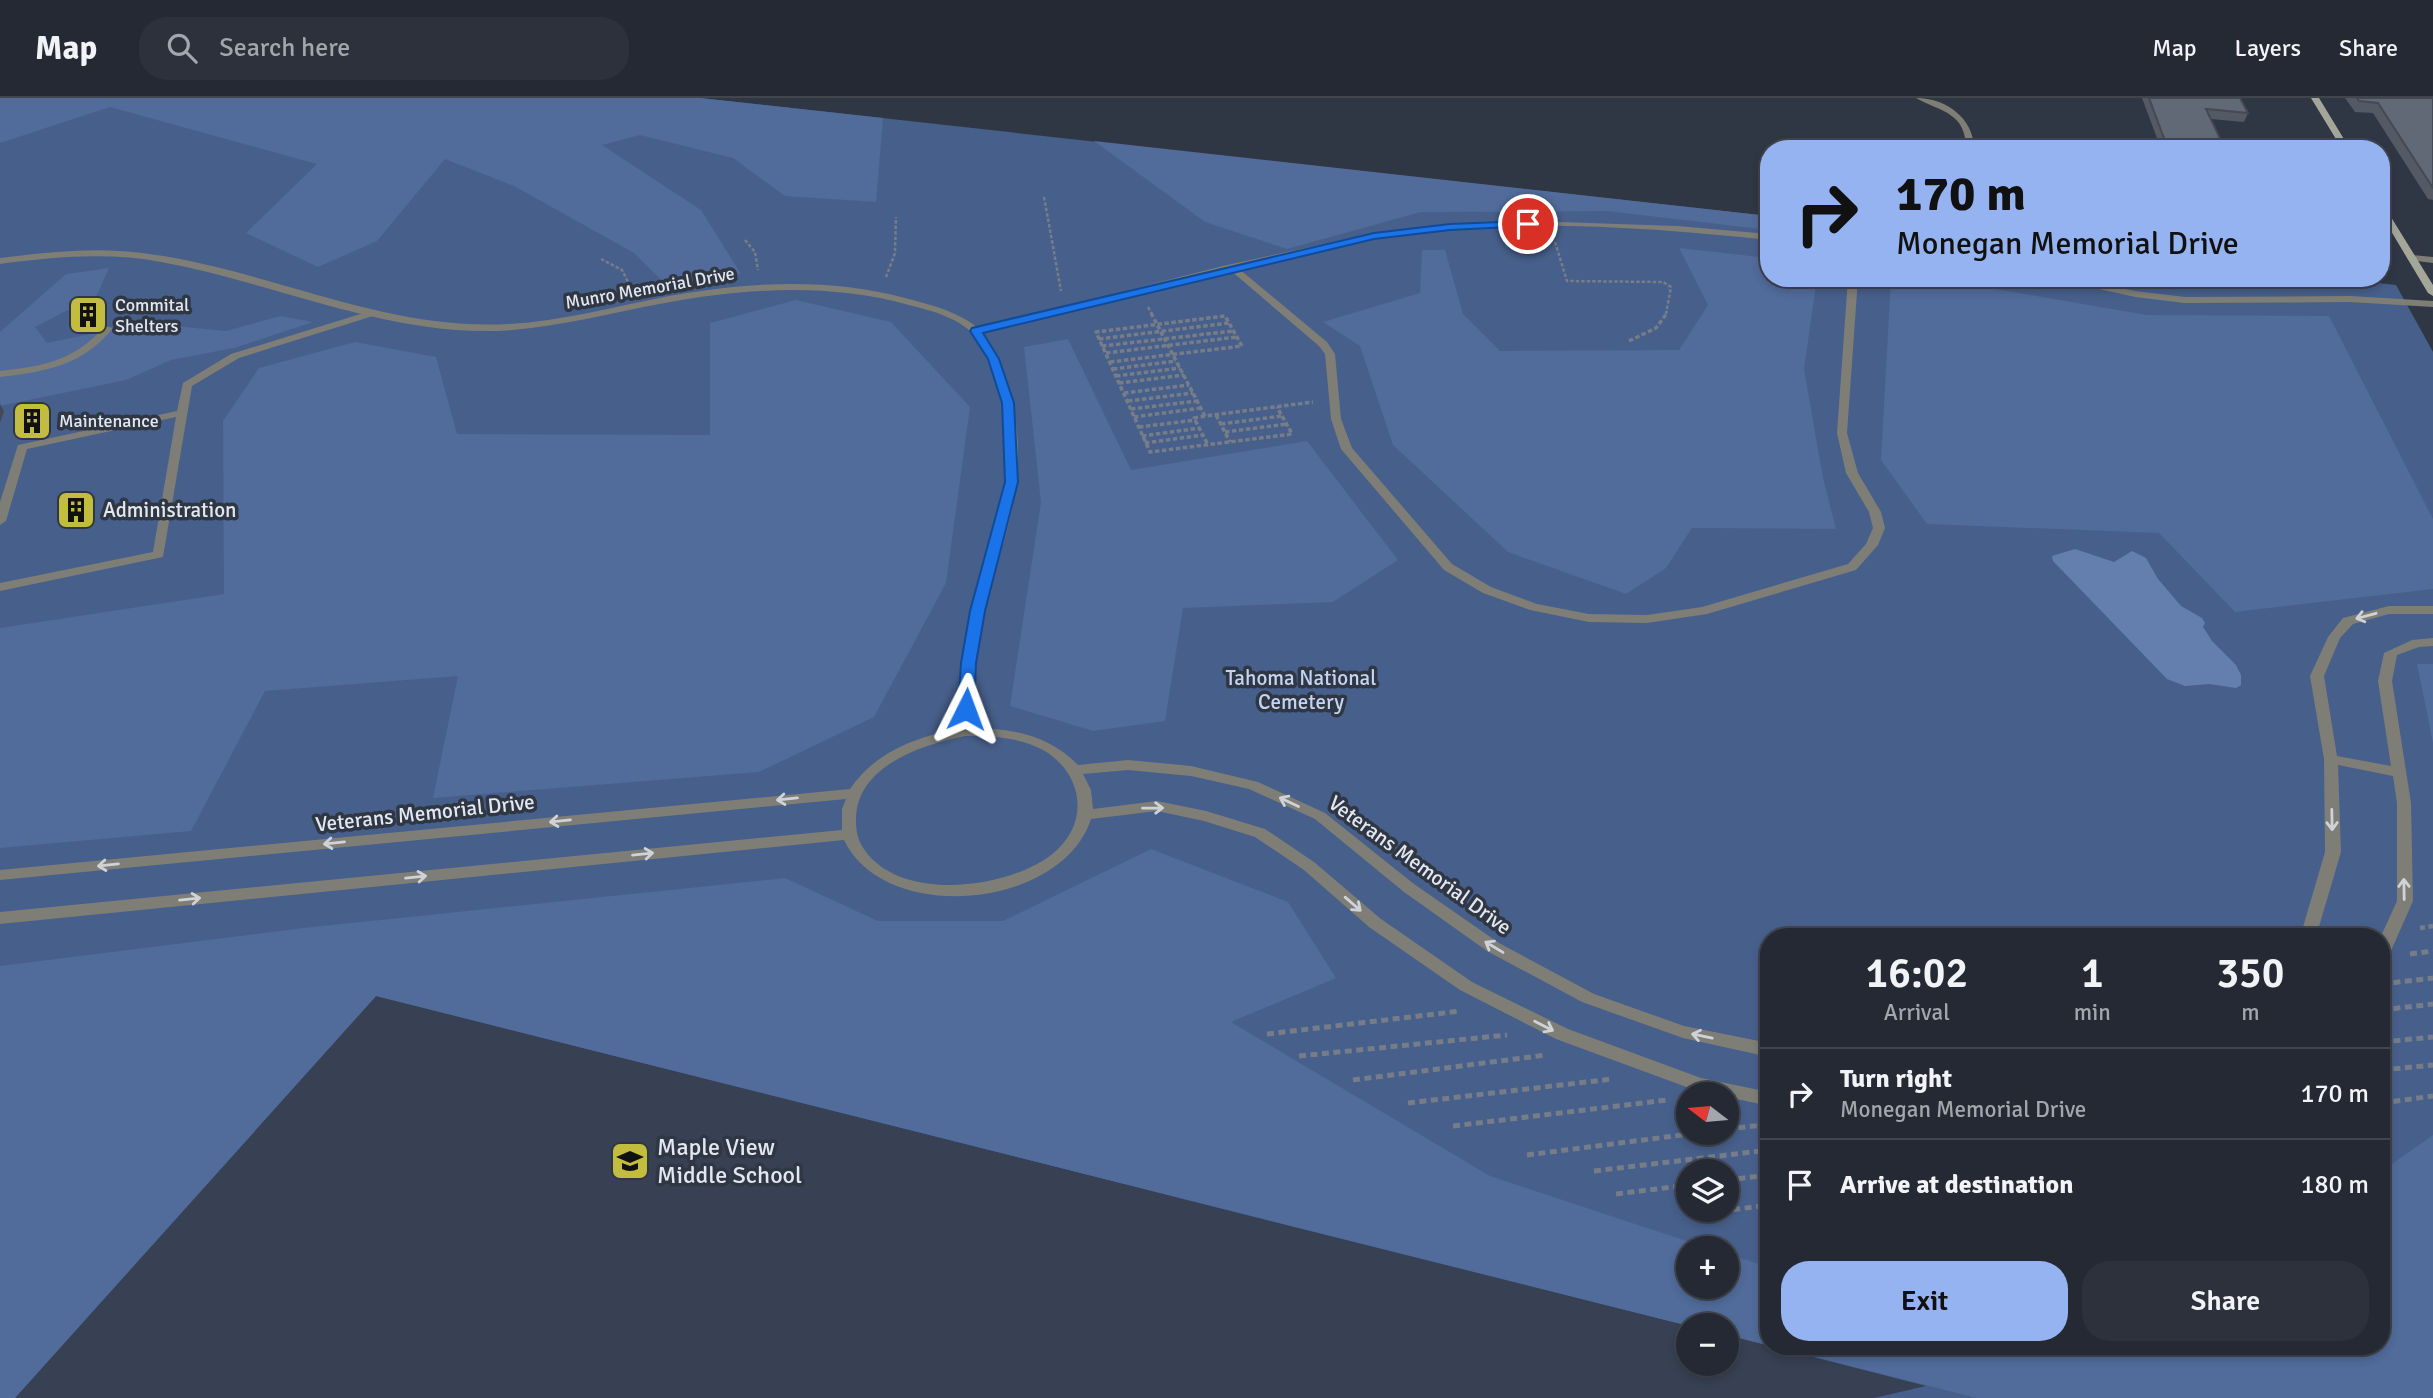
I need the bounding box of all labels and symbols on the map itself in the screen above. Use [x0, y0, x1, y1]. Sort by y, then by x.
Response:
pin [1498, 194, 1558, 254]
street label: Munro Memorial Drive [564, 262, 736, 314]
building icon: Commital Shelters [67, 294, 109, 336]
place label: Commital Shelters [115, 294, 189, 337]
building icon: Maintenance [11, 400, 53, 442]
place label: Maintenance [59, 410, 159, 432]
building icon: Administration [55, 489, 97, 531]
place label: Administration [103, 497, 237, 523]
one-way arrow [2355, 610, 2377, 623]
park label: Tahoma National Cemetery [1226, 665, 1376, 715]
position arrow [929, 672, 1003, 746]
street label: Veterans Memorial Drive [314, 789, 536, 837]
street label: Veterans Memorial Drive [1323, 790, 1517, 940]
one-way arrow [776, 793, 799, 806]
one-way arrow [1279, 794, 1300, 808]
one-way arrow [1141, 801, 1164, 815]
one-way arrow [2325, 809, 2339, 832]
one-way arrow [550, 815, 572, 828]
one-way arrow [323, 837, 346, 850]
one-way arrow [631, 848, 653, 861]
one-way arrow [97, 858, 119, 871]
one-way arrow [404, 870, 427, 883]
one-way arrow [2397, 878, 2411, 901]
one-way arrow [178, 892, 201, 905]
one-way arrow [1344, 896, 1362, 912]
one-way arrow [1485, 939, 1505, 953]
one-way arrow [1533, 1019, 1554, 1033]
one-way arrow [1691, 1028, 1714, 1042]
north arrow [1676, 1082, 1740, 1144]
place label: Maple View Middle School [657, 1132, 802, 1190]
school or university icon: Maple View Middle School [609, 1140, 651, 1182]

